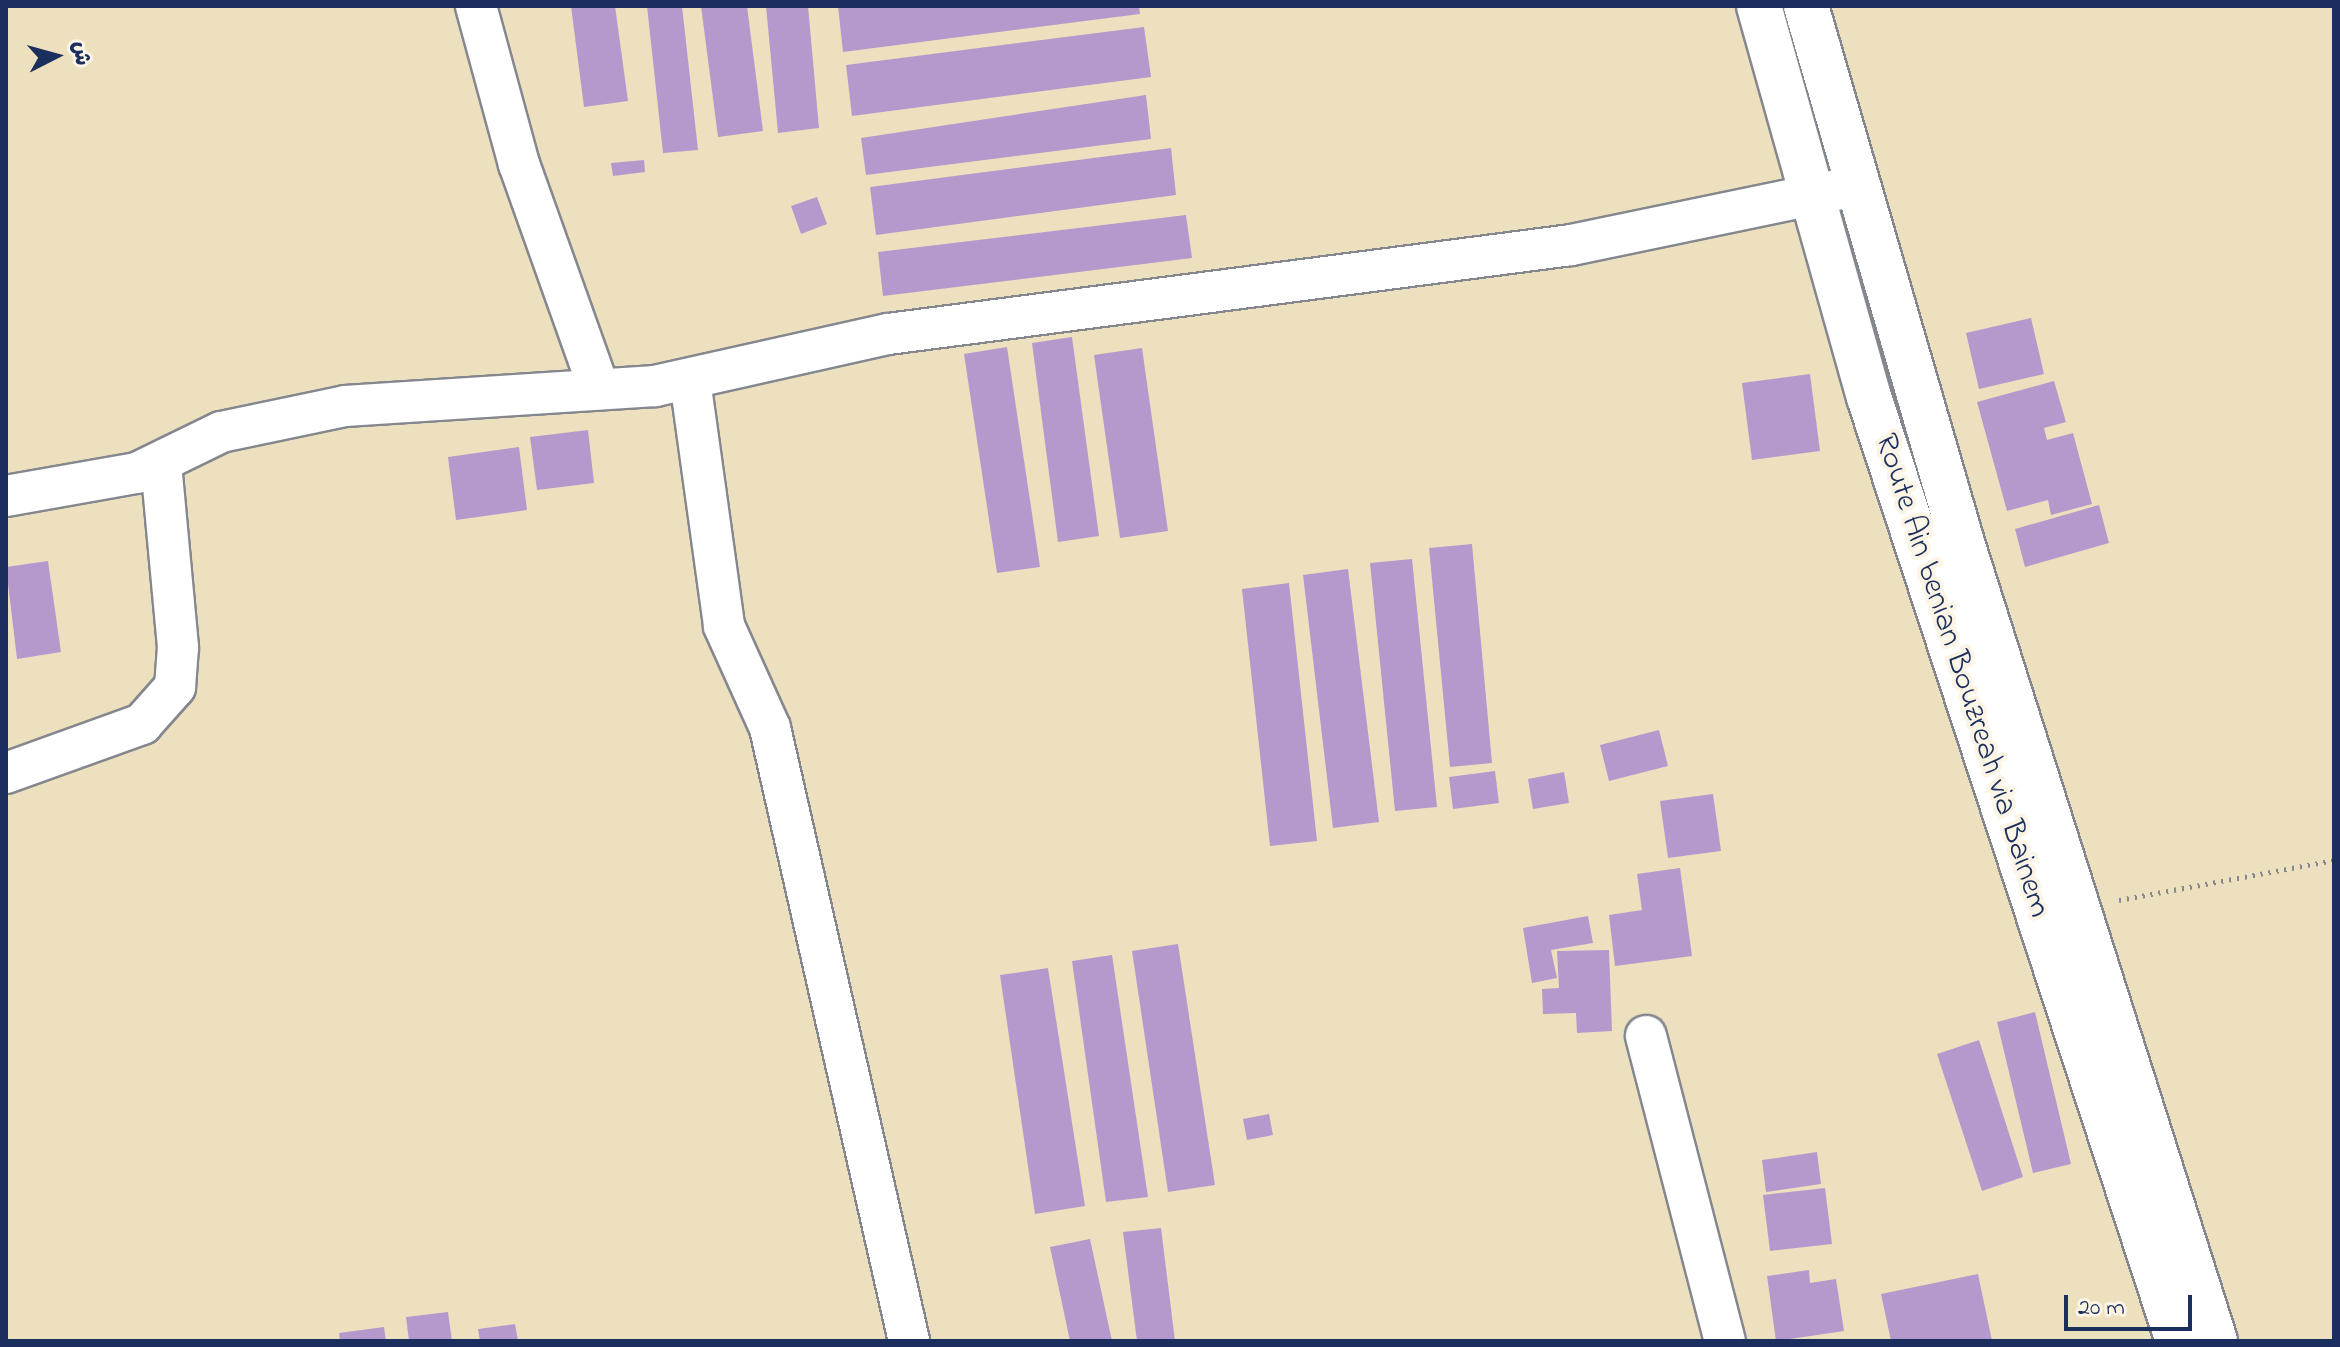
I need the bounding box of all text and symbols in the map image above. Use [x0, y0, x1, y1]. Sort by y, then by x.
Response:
north arrow [16, 16, 96, 96]
text: ش [63, 40, 97, 67]
street label: Route Ain benian Bouzreah via Bainem [1865, 429, 2057, 923]
scale bar [2068, 1279, 2196, 1329]
text: 20 m [2078, 1291, 2125, 1326]

